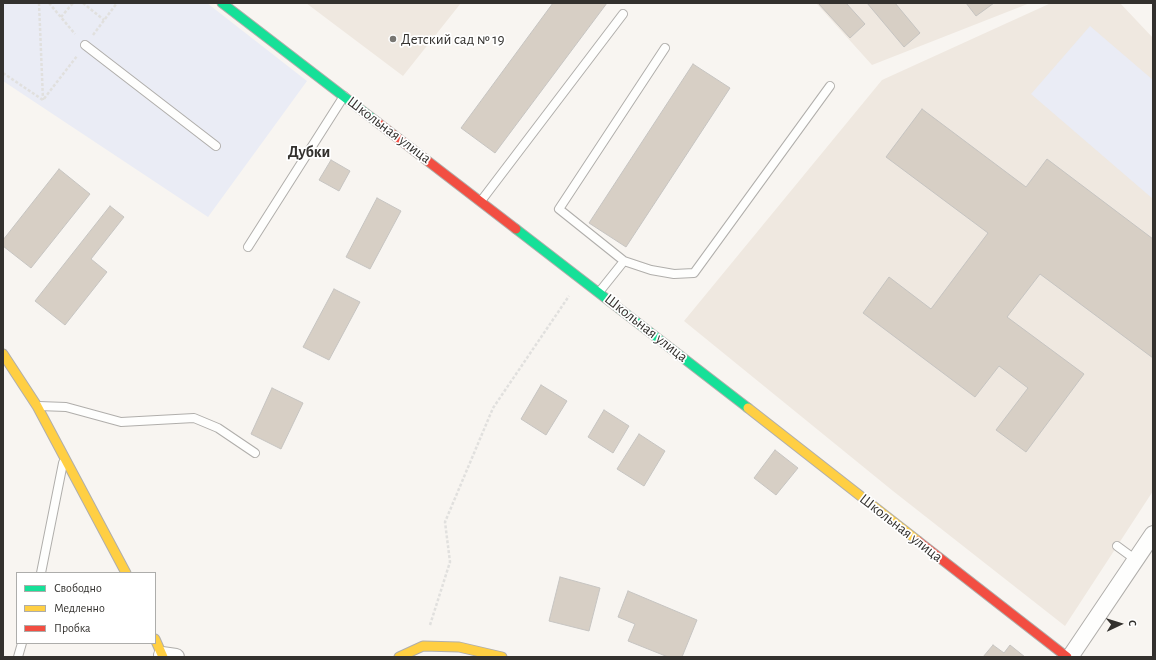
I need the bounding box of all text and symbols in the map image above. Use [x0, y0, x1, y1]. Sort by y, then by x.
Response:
place label: Детский сад № 19 [401, 30, 504, 48]
marker: Детский сад № 19 [388, 34, 398, 44]
street label: Школьная улица [343, 93, 435, 167]
district label: Дубки [288, 142, 330, 162]
street label: Школьная улица [601, 290, 691, 366]
street label: Школьная улица [856, 490, 946, 566]
legend [16, 572, 156, 644]
text: Свободно [54, 582, 102, 594]
text: Медленно [54, 602, 105, 614]
north arrow [1100, 604, 1140, 644]
text: С [1127, 620, 1138, 627]
text: Пробка [54, 622, 91, 634]

